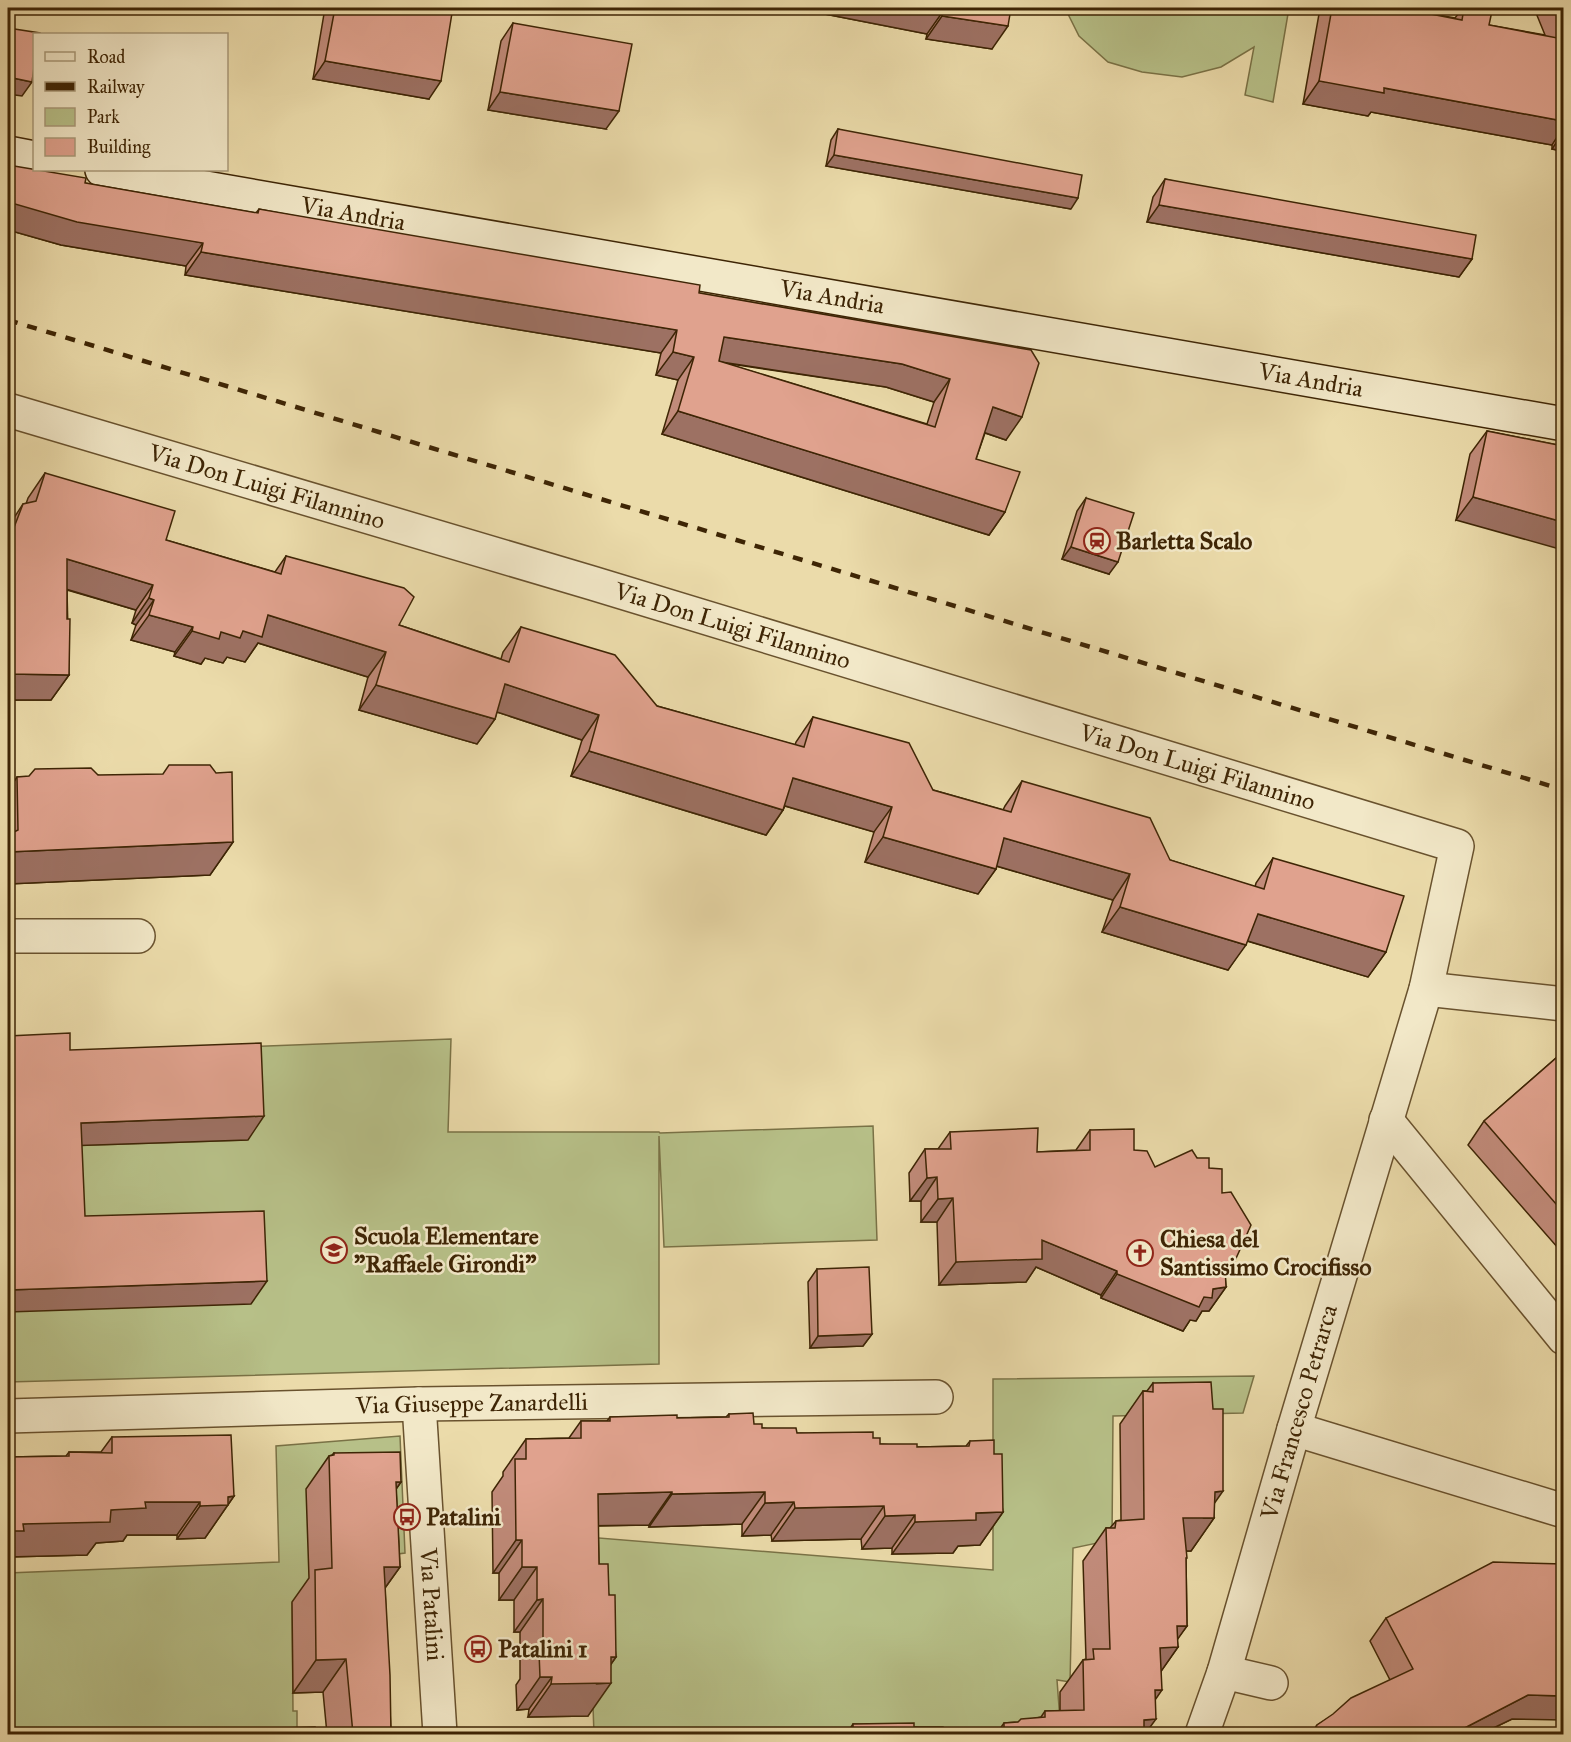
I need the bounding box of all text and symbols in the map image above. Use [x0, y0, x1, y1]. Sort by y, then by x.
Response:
legend [33, 33, 228, 171]
text: Road [87, 46, 125, 68]
text: Railway [87, 76, 145, 98]
text: Park [87, 106, 120, 128]
text: Building [87, 136, 151, 159]
street label: Via Andria [298, 190, 409, 238]
street label: Via Andria [777, 273, 887, 321]
street label: Via Andria [1255, 356, 1366, 404]
street label: Via Don Luigi Filannino [144, 437, 389, 536]
station icon: Barletta Scalo [1082, 526, 1112, 556]
place label: Barletta Scalo [1116, 526, 1252, 556]
street label: Via Don Luigi Filannino [610, 575, 854, 676]
street label: Via Don Luigi Filannino [1075, 717, 1319, 817]
place label: Scuola Elementare "Raffaele Girondi" [354, 1221, 539, 1279]
place label: Chiesa del Santissimo Crocifisso [1160, 1224, 1371, 1282]
school or university icon: Scuola Elementare "Raffaele Girondi" [319, 1235, 349, 1265]
church icon: Chiesa del Santissimo Crocifisso [1125, 1238, 1155, 1268]
street label: Via Francesco Petrarca [1254, 1300, 1344, 1524]
street label: Via Giuseppe Zanardelli [354, 1387, 588, 1421]
bus stop icon: Patalini [392, 1502, 422, 1532]
place label: Patalini [426, 1502, 501, 1532]
street label: Via Patalini [413, 1546, 450, 1663]
bus stop icon: Patalini 1 [463, 1634, 493, 1664]
place label: Patalini 1 [498, 1634, 588, 1664]

